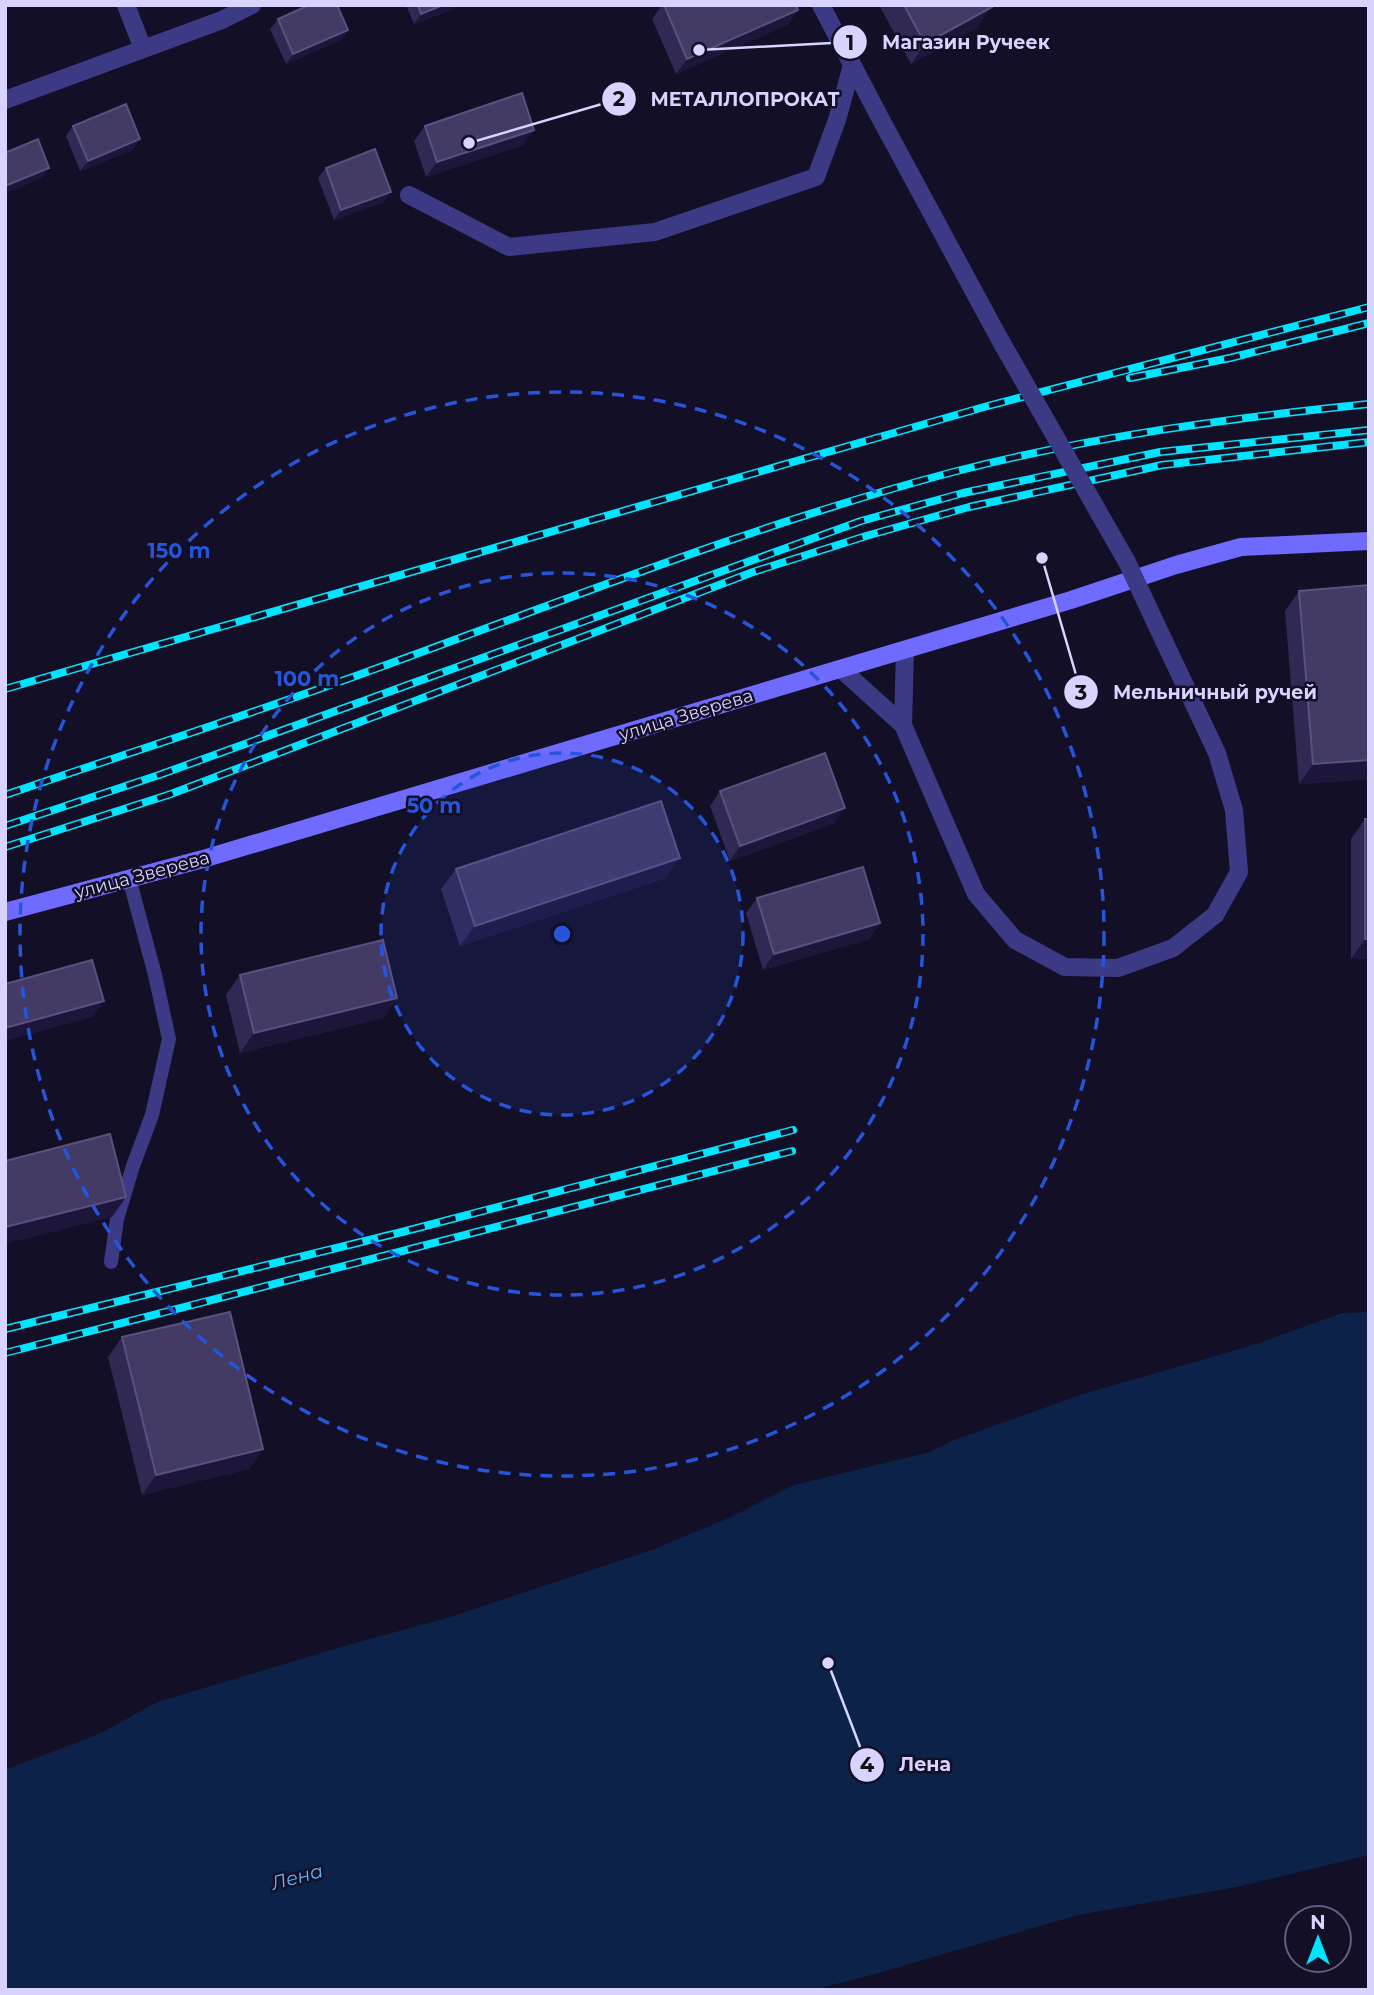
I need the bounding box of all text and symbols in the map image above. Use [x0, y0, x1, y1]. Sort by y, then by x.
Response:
callout: Магазин Ручеек [833, 22, 1064, 62]
text: 1 [846, 30, 854, 55]
text: Магазин Ручеек [882, 31, 1051, 54]
callout: МЕТАЛЛОПРОКАТ [602, 79, 854, 119]
text: 2 [613, 86, 625, 111]
text: МЕТАЛЛОПРОКАТ [650, 88, 840, 111]
text: 150 m [148, 538, 210, 563]
text: 100 m [275, 666, 339, 691]
callout: Мельничный ручей [1064, 672, 1331, 712]
text: 3 [1074, 680, 1087, 705]
text: Мельничный ручей [1113, 681, 1317, 704]
street label: улица Зверева [615, 684, 756, 746]
text: 50 m [407, 793, 461, 818]
street label: улица Зверева [71, 846, 212, 904]
centre of rings [550, 922, 574, 946]
callout: Лена [850, 1745, 965, 1785]
text: 4 [860, 1752, 875, 1777]
text: Лена [899, 1753, 951, 1776]
water label: Лена [268, 1859, 325, 1895]
north arrow [1283, 1904, 1353, 1974]
text: N [1310, 1911, 1326, 1934]

